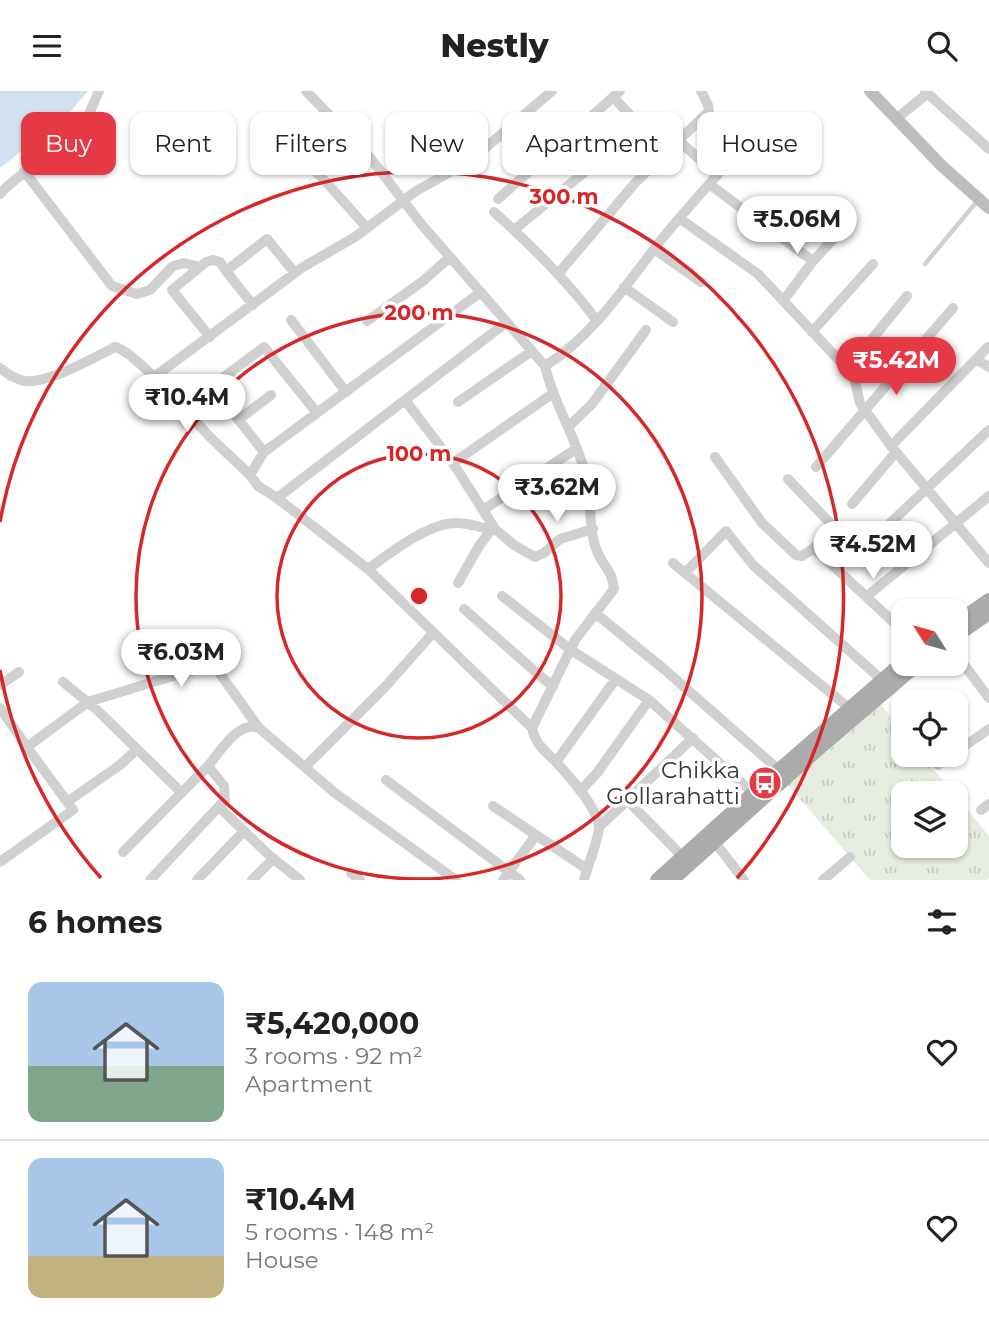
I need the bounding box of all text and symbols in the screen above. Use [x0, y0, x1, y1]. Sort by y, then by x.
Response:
text: Nestly [440, 26, 549, 65]
icon: menu [28, 27, 66, 65]
icon: search [923, 27, 961, 65]
chip: Buy [21, 112, 116, 175]
chip: Rent [130, 112, 236, 175]
chip: Filters [250, 112, 371, 175]
chip: New [385, 112, 488, 175]
chip: Apartment [502, 112, 683, 175]
chip: House [697, 112, 822, 175]
text: 300 m [529, 184, 598, 209]
pin: ₹5.06M [740, 197, 854, 256]
text: ₹5.06M [753, 205, 841, 233]
text: 200 m [385, 300, 453, 325]
pin: ₹5.42M [839, 337, 953, 397]
text: ₹5.42M [852, 346, 940, 374]
pin: ₹10.4M [130, 375, 244, 434]
text: ₹10.4M [145, 383, 229, 411]
text: 100 m [387, 441, 451, 466]
pin: ₹3.62M [500, 465, 614, 524]
text: ₹3.62M [514, 473, 600, 501]
pin: ₹4.52M [816, 521, 930, 581]
text: ₹4.52M [829, 530, 917, 558]
centre of rings [407, 584, 431, 608]
north arrow [891, 599, 968, 675]
map controls [891, 599, 968, 858]
pin: ₹6.03M [124, 629, 238, 689]
text: ₹6.03M [137, 638, 225, 666]
button: locate [891, 690, 968, 767]
place label: Chikka Gollarahatti [606, 756, 740, 810]
bus stop icon: Chikka Gollarahatti [746, 764, 784, 802]
button: layers [891, 781, 968, 858]
icon: filters [923, 903, 961, 941]
text: 6 homes [28, 904, 163, 941]
text: ₹5,420,000 [245, 1005, 419, 1042]
icon: home [84, 1010, 168, 1094]
icon: heart [923, 1033, 961, 1071]
text: 3 rooms · 92 m² [245, 1042, 423, 1070]
text: Apartment [245, 1070, 373, 1098]
text: ₹10.4M [245, 1181, 356, 1218]
icon: home [84, 1186, 168, 1270]
icon: heart [923, 1209, 961, 1247]
text: 5 rooms · 148 m² [245, 1218, 434, 1246]
text: House [245, 1246, 319, 1274]

